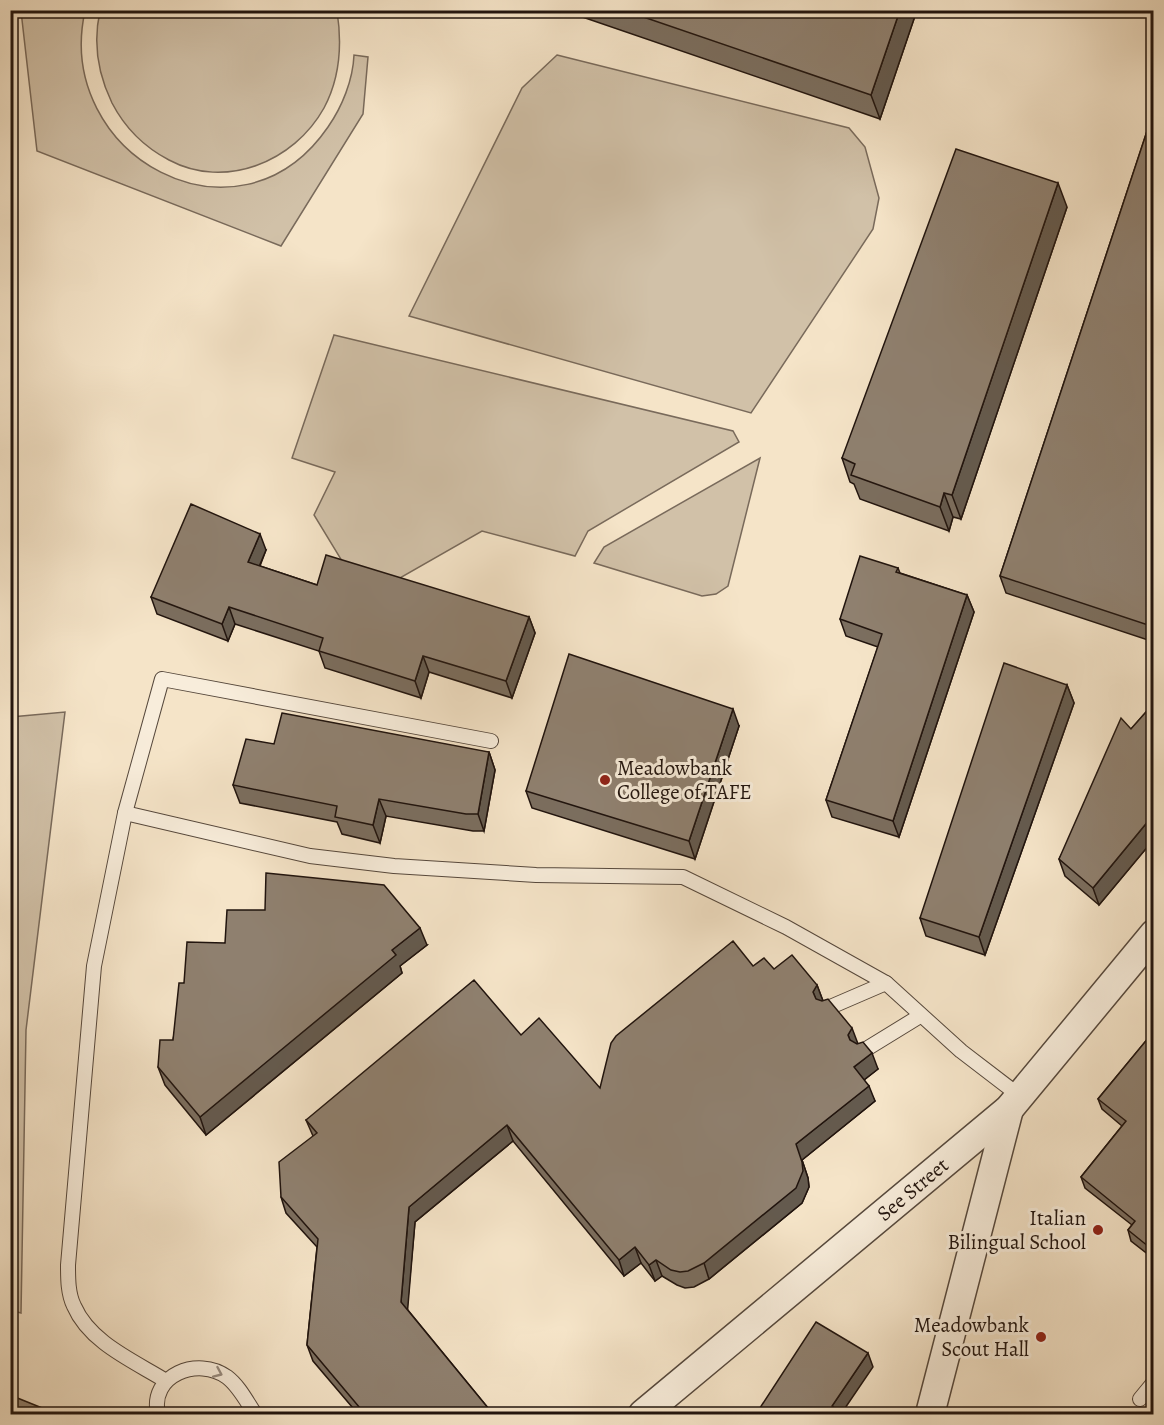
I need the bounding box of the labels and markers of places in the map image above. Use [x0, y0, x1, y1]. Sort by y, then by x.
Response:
place label: Meadowbank College of TAFE [617, 754, 752, 806]
marker: Meadowbank College of TAFE [598, 773, 612, 787]
place label: Italian Bilingual School [947, 1204, 1086, 1256]
marker: Italian Bilingual School [1091, 1223, 1105, 1237]
place label: Meadowbank Scout Hall [914, 1311, 1030, 1363]
marker: Meadowbank Scout Hall [1034, 1330, 1048, 1344]

